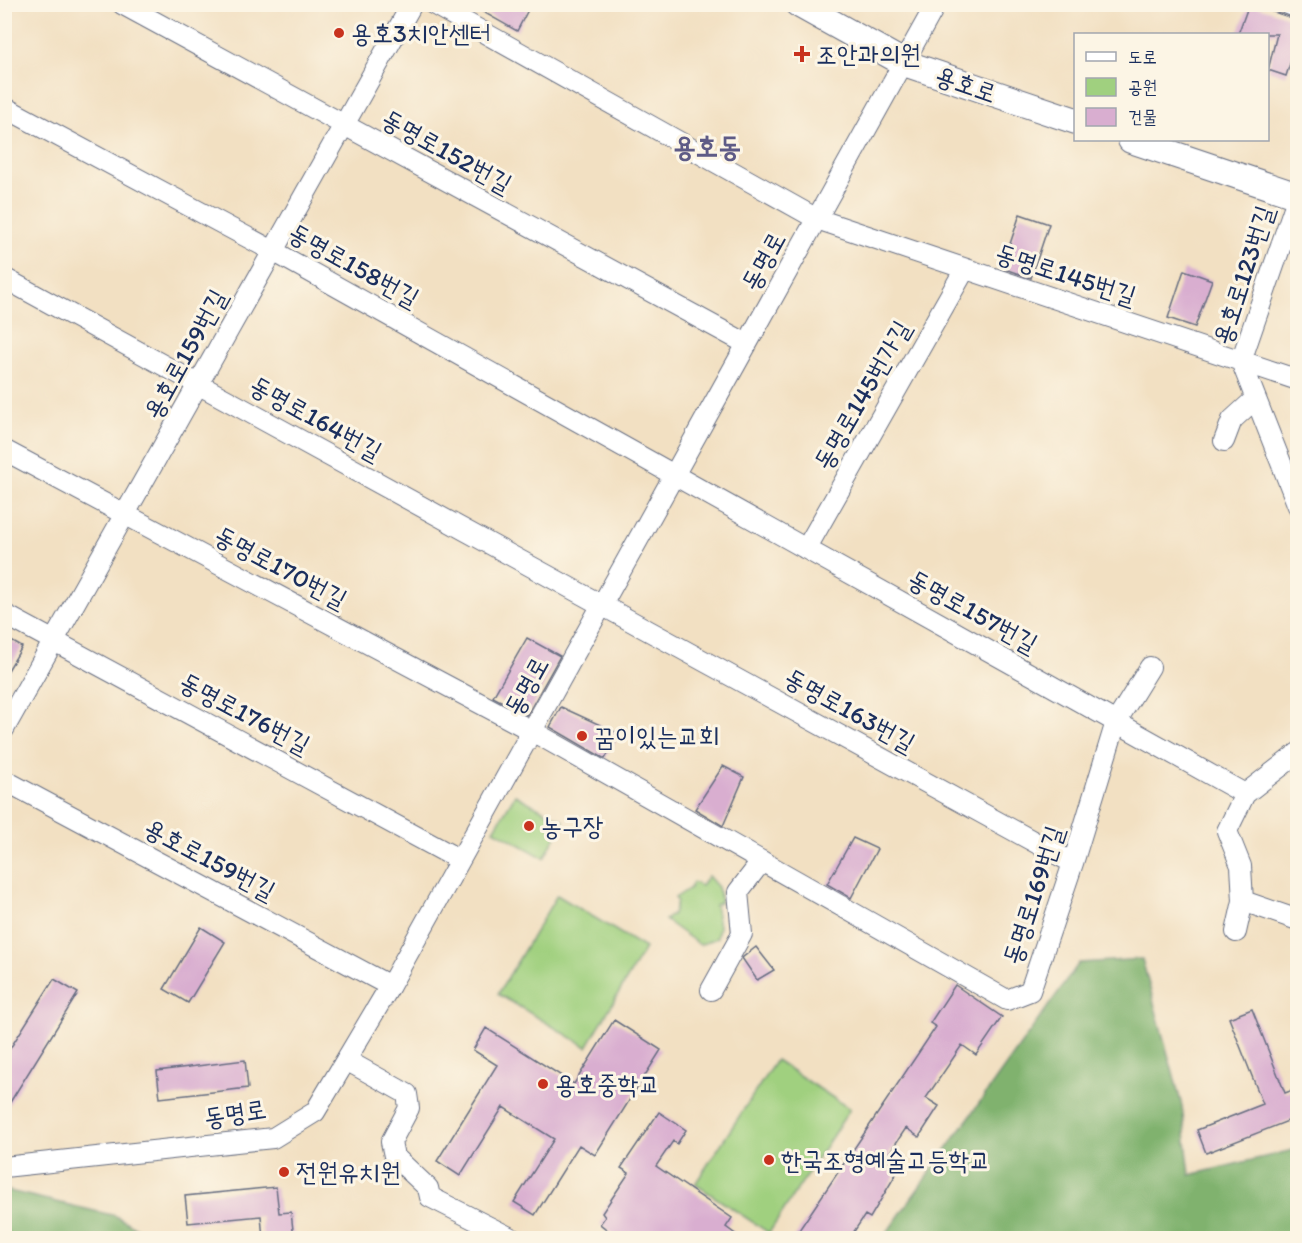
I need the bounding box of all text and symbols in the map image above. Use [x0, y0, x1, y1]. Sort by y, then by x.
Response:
place label: 용호3치안센터 [351, 17, 491, 49]
marker: 용호3치안센터 [332, 26, 346, 40]
legend [1074, 33, 1269, 141]
place label: 조안과의원 [816, 38, 921, 70]
marker: 조안과의원 [793, 45, 811, 63]
text: 도로 [1128, 46, 1157, 68]
street label: 용호로 [931, 59, 1001, 109]
text: 공원 [1128, 76, 1157, 98]
street label: 동명로152번길 [376, 102, 518, 200]
text: 건물 [1128, 106, 1157, 128]
district label: 용호동 [673, 129, 741, 163]
street label: 용호로123번길 [1205, 201, 1281, 349]
street label: 동명로158번길 [283, 216, 425, 314]
street label: 동명로 [734, 226, 792, 296]
street label: 동명로145번길 [992, 236, 1140, 312]
street label: 용호로159번길 [136, 283, 234, 425]
street label: 동명로145번가길 [806, 315, 918, 475]
street label: 동명로164번길 [244, 369, 388, 467]
street label: 동명로170번길 [209, 519, 353, 615]
street label: 동명로157번길 [903, 562, 1043, 660]
street label: 동명로 [497, 651, 555, 721]
street label: 동명로163번길 [779, 661, 921, 759]
street label: 동명로176번길 [174, 665, 316, 761]
place label: 꿈이있는교회 [594, 720, 720, 752]
marker: 꿈이있는교회 [575, 729, 589, 743]
place label: 농구장 [541, 810, 604, 842]
street label: 용호로159번길 [139, 811, 281, 907]
marker: 농구장 [522, 819, 536, 833]
street label: 동명로169번길 [996, 821, 1070, 968]
place label: 용호중학교 [555, 1068, 660, 1100]
marker: 용호중학교 [536, 1077, 550, 1091]
street label: 동명로 [202, 1092, 268, 1134]
place label: 한국조형예술고등학교 [781, 1144, 990, 1176]
marker: 한국조형예술고등학교 [762, 1153, 776, 1167]
place label: 전원유치원 [296, 1156, 401, 1188]
marker: 전원유치원 [277, 1165, 291, 1179]

